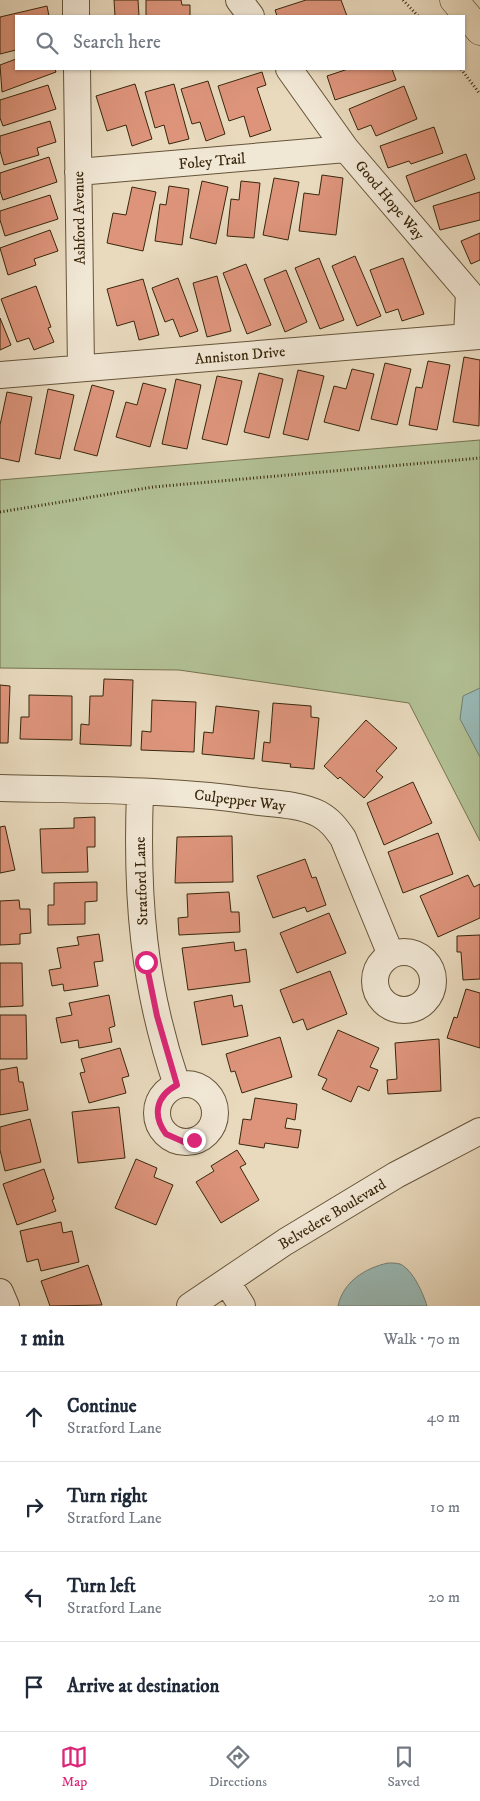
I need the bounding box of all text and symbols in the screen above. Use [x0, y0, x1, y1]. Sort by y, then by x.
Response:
search box [15, 15, 465, 70]
icon: search [33, 29, 61, 57]
text: Search here [73, 31, 161, 54]
street label: Foley Trail [178, 149, 247, 174]
street label: Good Hope Way [351, 156, 429, 245]
street label: Ashford Avenue [69, 171, 90, 265]
street label: Anniston Drive [194, 342, 286, 369]
street label: Culpepper Way [193, 785, 288, 816]
street label: Stratford Lane [130, 836, 153, 926]
route start [135, 951, 158, 974]
route end [183, 1129, 206, 1152]
street label: Belvedere Boulevard [275, 1175, 390, 1254]
text: 1 min [20, 1326, 64, 1352]
text: Walk · 70 m [384, 1329, 460, 1349]
text: Continue [67, 1395, 137, 1418]
icon: ahead [20, 1403, 48, 1431]
text: 40 m [427, 1407, 460, 1427]
text: Stratford Lane [67, 1418, 162, 1438]
text: Turn right [67, 1485, 147, 1508]
icon: right [20, 1493, 48, 1521]
text: 10 m [430, 1497, 460, 1517]
text: Stratford Lane [67, 1508, 162, 1528]
text: Turn left [67, 1575, 136, 1598]
icon: left [20, 1583, 48, 1611]
text: 20 m [428, 1587, 460, 1607]
text: Stratford Lane [67, 1598, 162, 1618]
icon: arrive [20, 1673, 48, 1701]
text: Arrive at destination [67, 1675, 219, 1698]
tab: Map [60, 1743, 88, 1791]
tab: Directions [209, 1743, 267, 1791]
tab: Saved [388, 1743, 420, 1791]

